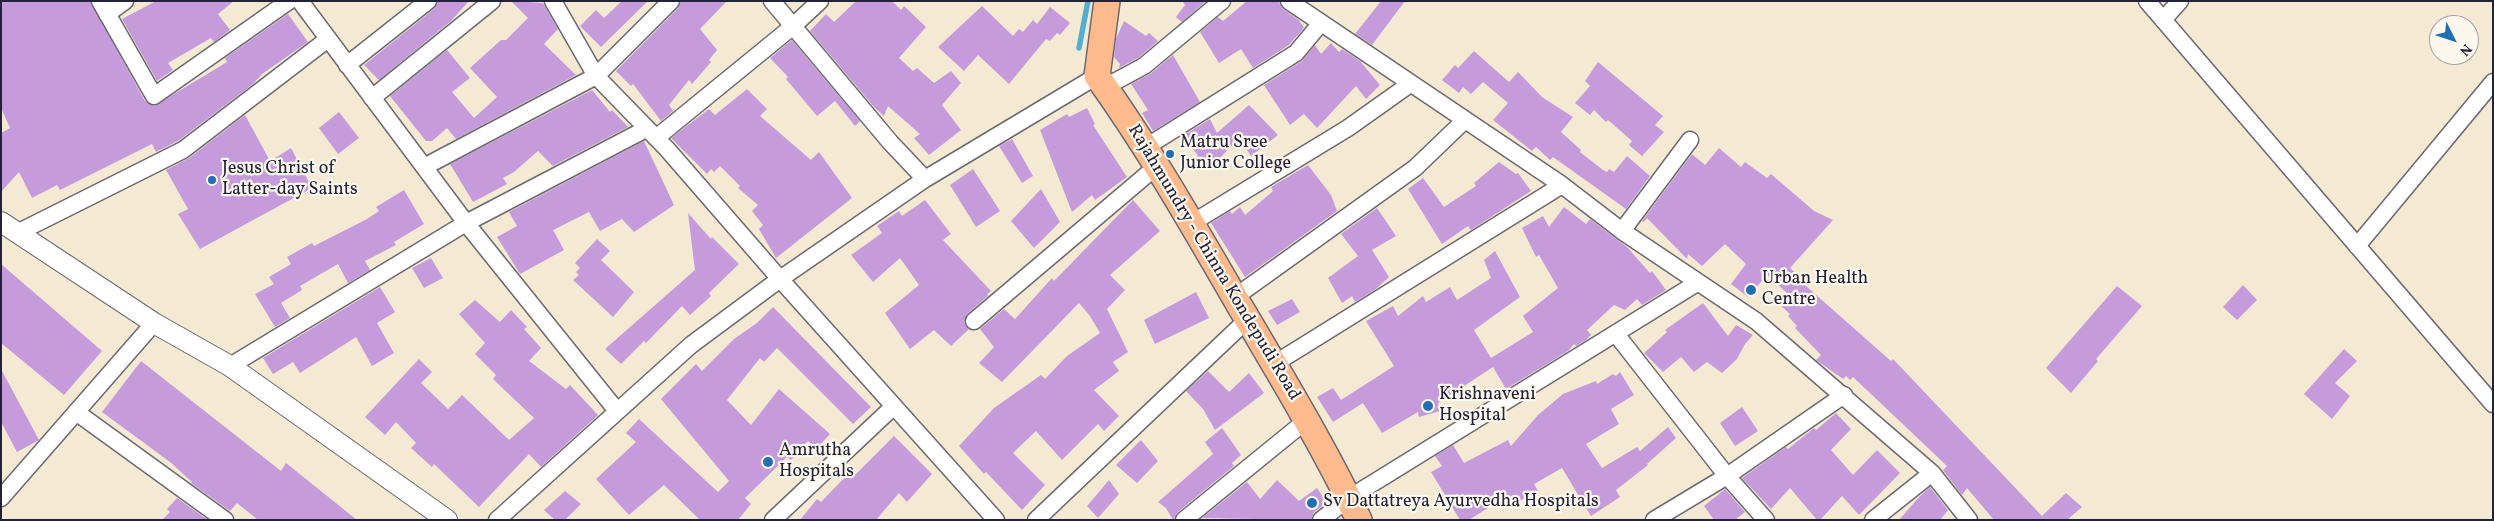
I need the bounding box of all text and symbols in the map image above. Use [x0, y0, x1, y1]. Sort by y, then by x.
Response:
north arrow [2429, 15, 2479, 65]
text: N [2454, 39, 2475, 60]
street label: Rajahmundry - Chinna Kondepudi Road [1122, 121, 1304, 405]
place label: Matru Sree Junior College [1180, 133, 1291, 176]
marker: Matru Sree Junior College [1164, 148, 1176, 160]
place label: Jesus Christ of Latter-day Saints [222, 159, 358, 202]
marker: Jesus Christ of Latter-day Saints [206, 174, 218, 186]
place label: Urban Health Centre [1762, 269, 1868, 312]
marker: Urban Health Centre [1744, 283, 1758, 297]
place label: Krishnaveni Hospital [1439, 385, 1536, 428]
marker: Krishnaveni Hospital [1421, 399, 1435, 413]
place label: Amrutha Hospitals [779, 441, 854, 484]
marker: Amrutha Hospitals [761, 455, 775, 469]
place label: Sv Dattatreya Ayurvedha Hospitals [1323, 492, 1599, 514]
marker: Sv Dattatreya Ayurvedha Hospitals [1305, 496, 1319, 510]

